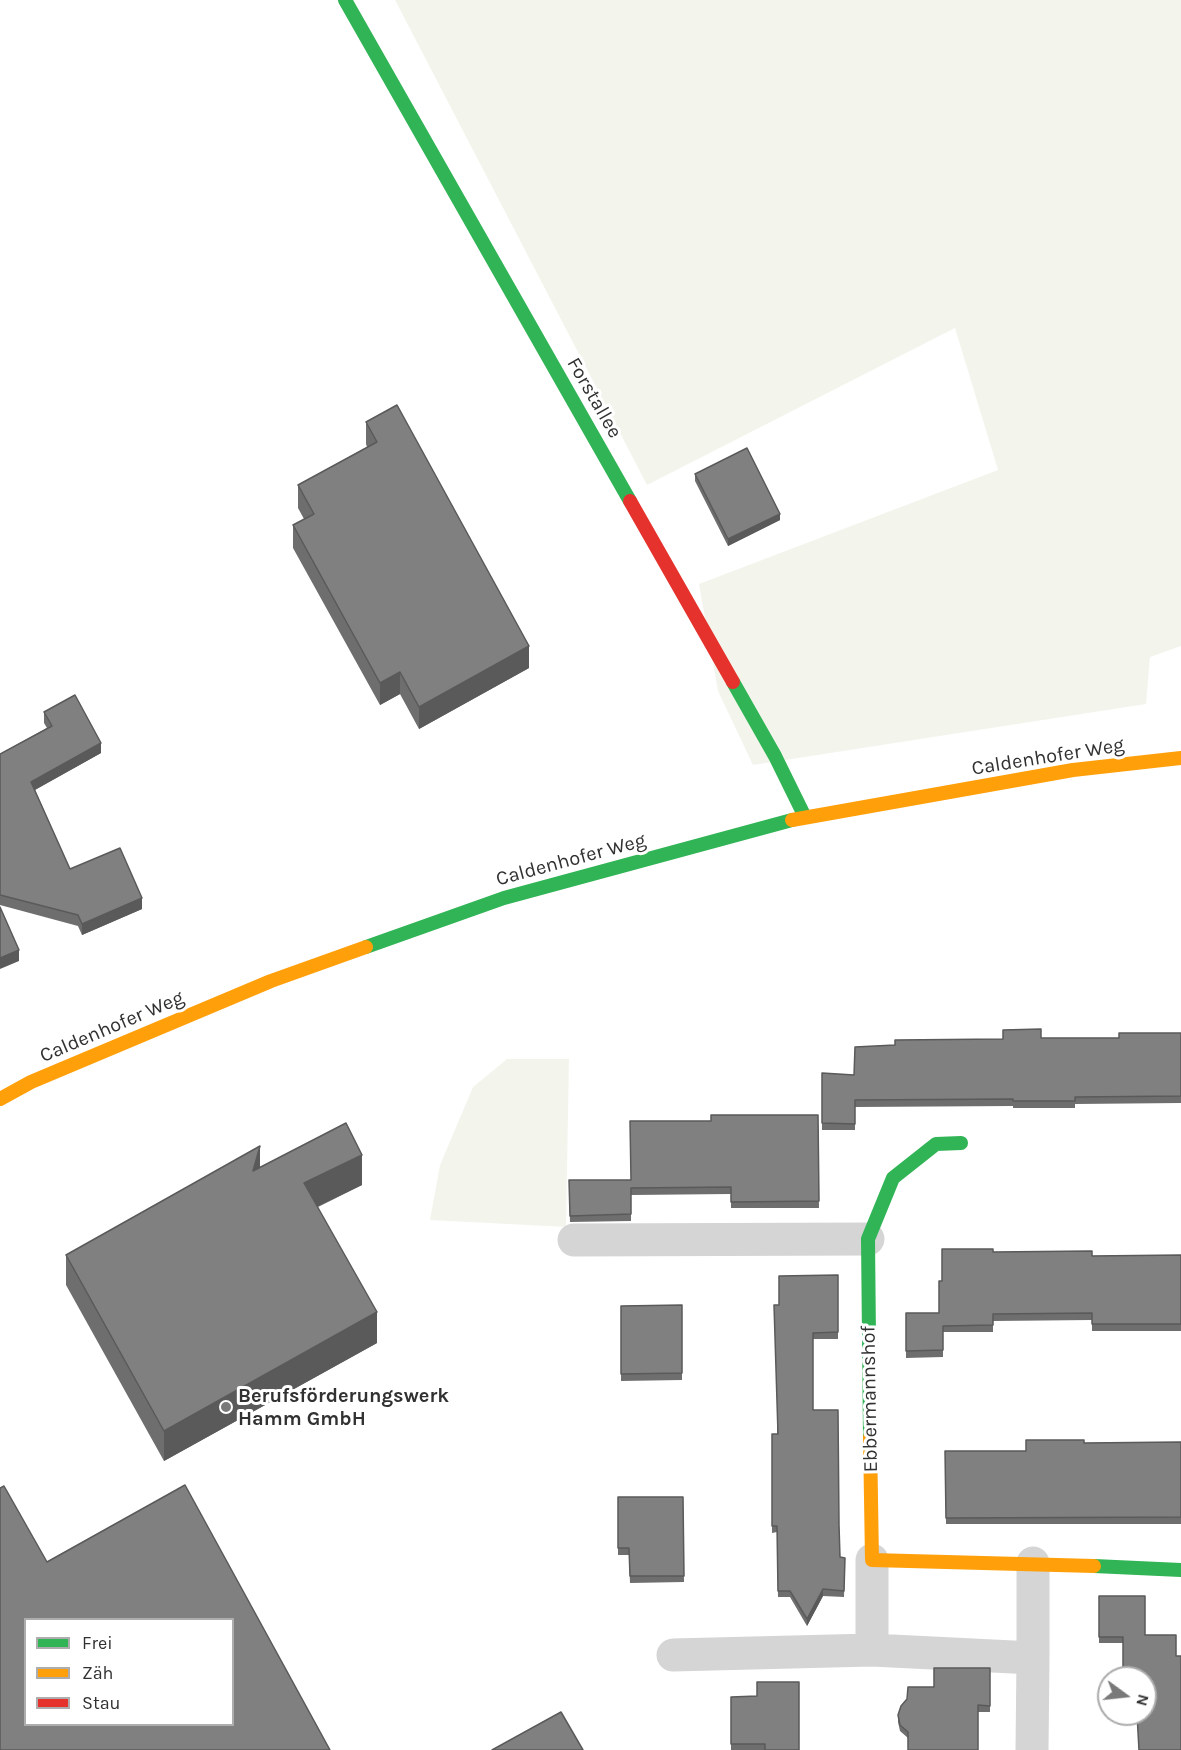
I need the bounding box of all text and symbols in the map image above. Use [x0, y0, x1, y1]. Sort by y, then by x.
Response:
street label: Forstallee [561, 354, 627, 442]
street label: Caldenhofer Weg [970, 733, 1126, 781]
street label: Caldenhofer Weg [494, 828, 648, 892]
street label: Caldenhofer Weg [36, 986, 188, 1068]
street label: Ebbermannshof [857, 1325, 883, 1473]
place label: Berufsförderungswerk Hamm GmbH [238, 1384, 449, 1431]
marker: Berufsförderungswerk Hamm GmbH [219, 1400, 233, 1414]
legend [24, 1618, 234, 1726]
text: Frei [82, 1632, 113, 1654]
text: Zäh [82, 1662, 113, 1684]
north arrow [1097, 1666, 1157, 1726]
text: Stau [82, 1692, 120, 1714]
text: N [1132, 1692, 1154, 1708]

